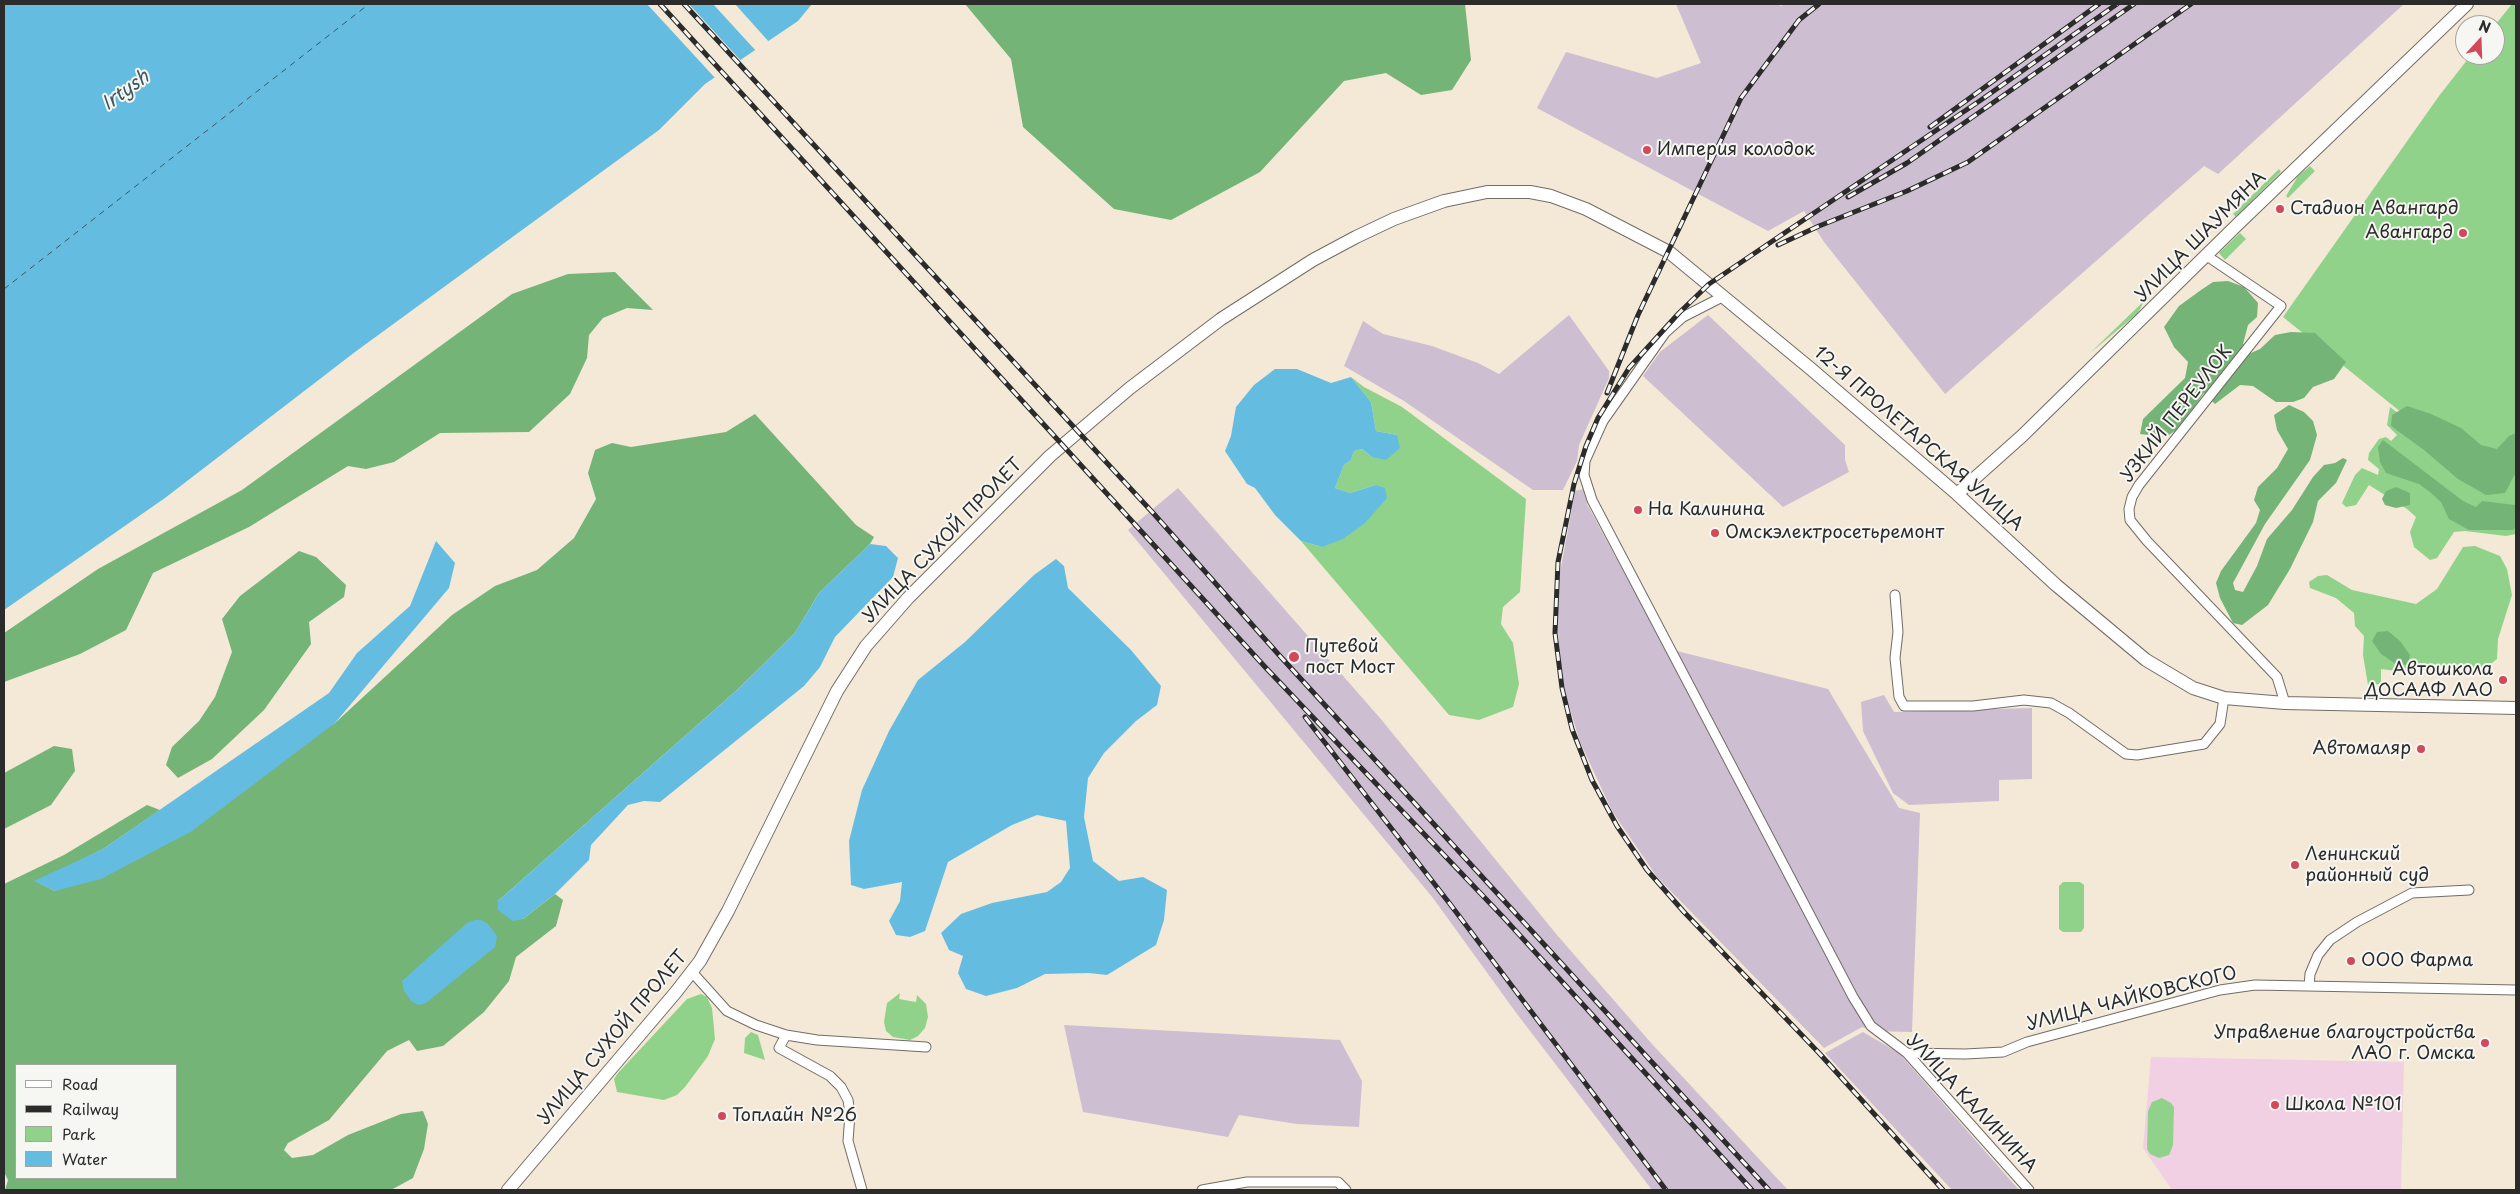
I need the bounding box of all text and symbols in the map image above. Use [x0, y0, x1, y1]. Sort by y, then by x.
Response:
north arrow [2455, 15, 2505, 65]
text: N [2476, 15, 2494, 38]
water label: Irtysh [98, 66, 154, 116]
place label: Империя колодок [1657, 139, 1815, 161]
marker: Империя колодок [1641, 144, 1653, 156]
street label: УЛИЦА ШАУМЯНА [2131, 167, 2271, 307]
place label: Стадион Авангард [2290, 198, 2459, 220]
marker: Стадион Авангард [2274, 203, 2286, 215]
place label: Авангард [2365, 222, 2453, 244]
marker: Авангард [2457, 227, 2469, 239]
street label: УЗКИЙ ПЕРЕУЛОК [2117, 341, 2237, 487]
street label: 12-Я ПРОЛЕТАРСКАЯ УЛИЦА [1809, 342, 2027, 536]
street label: УЛИЦА СУХОЙ ПРОЛЕТ [859, 454, 1027, 628]
place label: На Калинина [1648, 499, 1765, 521]
marker: На Калинина [1632, 504, 1644, 516]
place label: Омскэлектросетьремонт [1725, 522, 1944, 544]
marker: Омскэлектросетьремонт [1709, 527, 1721, 539]
place label: Путевой пост Мост [1305, 636, 1395, 679]
marker: Путевой пост Мост [1287, 650, 1301, 664]
place label: Автошкола ДОСААФ ЛАО [2364, 659, 2493, 702]
marker: Автошкола ДОСААФ ЛАО [2497, 674, 2509, 686]
place label: Автомаляр [2312, 738, 2411, 760]
marker: Автомаляр [2415, 743, 2427, 755]
place label: Ленинский районный суд [2305, 844, 2429, 886]
marker: Ленинский районный суд [2289, 859, 2301, 871]
street label: УЛИЦА СУХОЙ ПРОЛЕТ [534, 947, 692, 1129]
place label: ООО Фарма [2361, 950, 2473, 972]
marker: ООО Фарма [2345, 955, 2357, 967]
street label: УЛИЦА ЧАЙКОВСКОГО [2025, 962, 2239, 1036]
place label: Управление благоустройства ЛАО г. Омска [2214, 1022, 2475, 1064]
street label: УЛИЦА КАЛИНИНА [1901, 1030, 2041, 1178]
marker: Управление благоустройства ЛАО г. Омска [2479, 1037, 2491, 1049]
legend [15, 1064, 178, 1179]
text: Road [62, 1072, 98, 1095]
place label: Школа №101 [2285, 1094, 2402, 1116]
text: Railway [62, 1097, 119, 1120]
marker: Школа №101 [2269, 1099, 2281, 1111]
place label: Топлайн №26 [732, 1105, 857, 1127]
marker: Топлайн №26 [716, 1110, 728, 1122]
text: Park [62, 1122, 96, 1145]
text: Water [62, 1147, 107, 1170]

